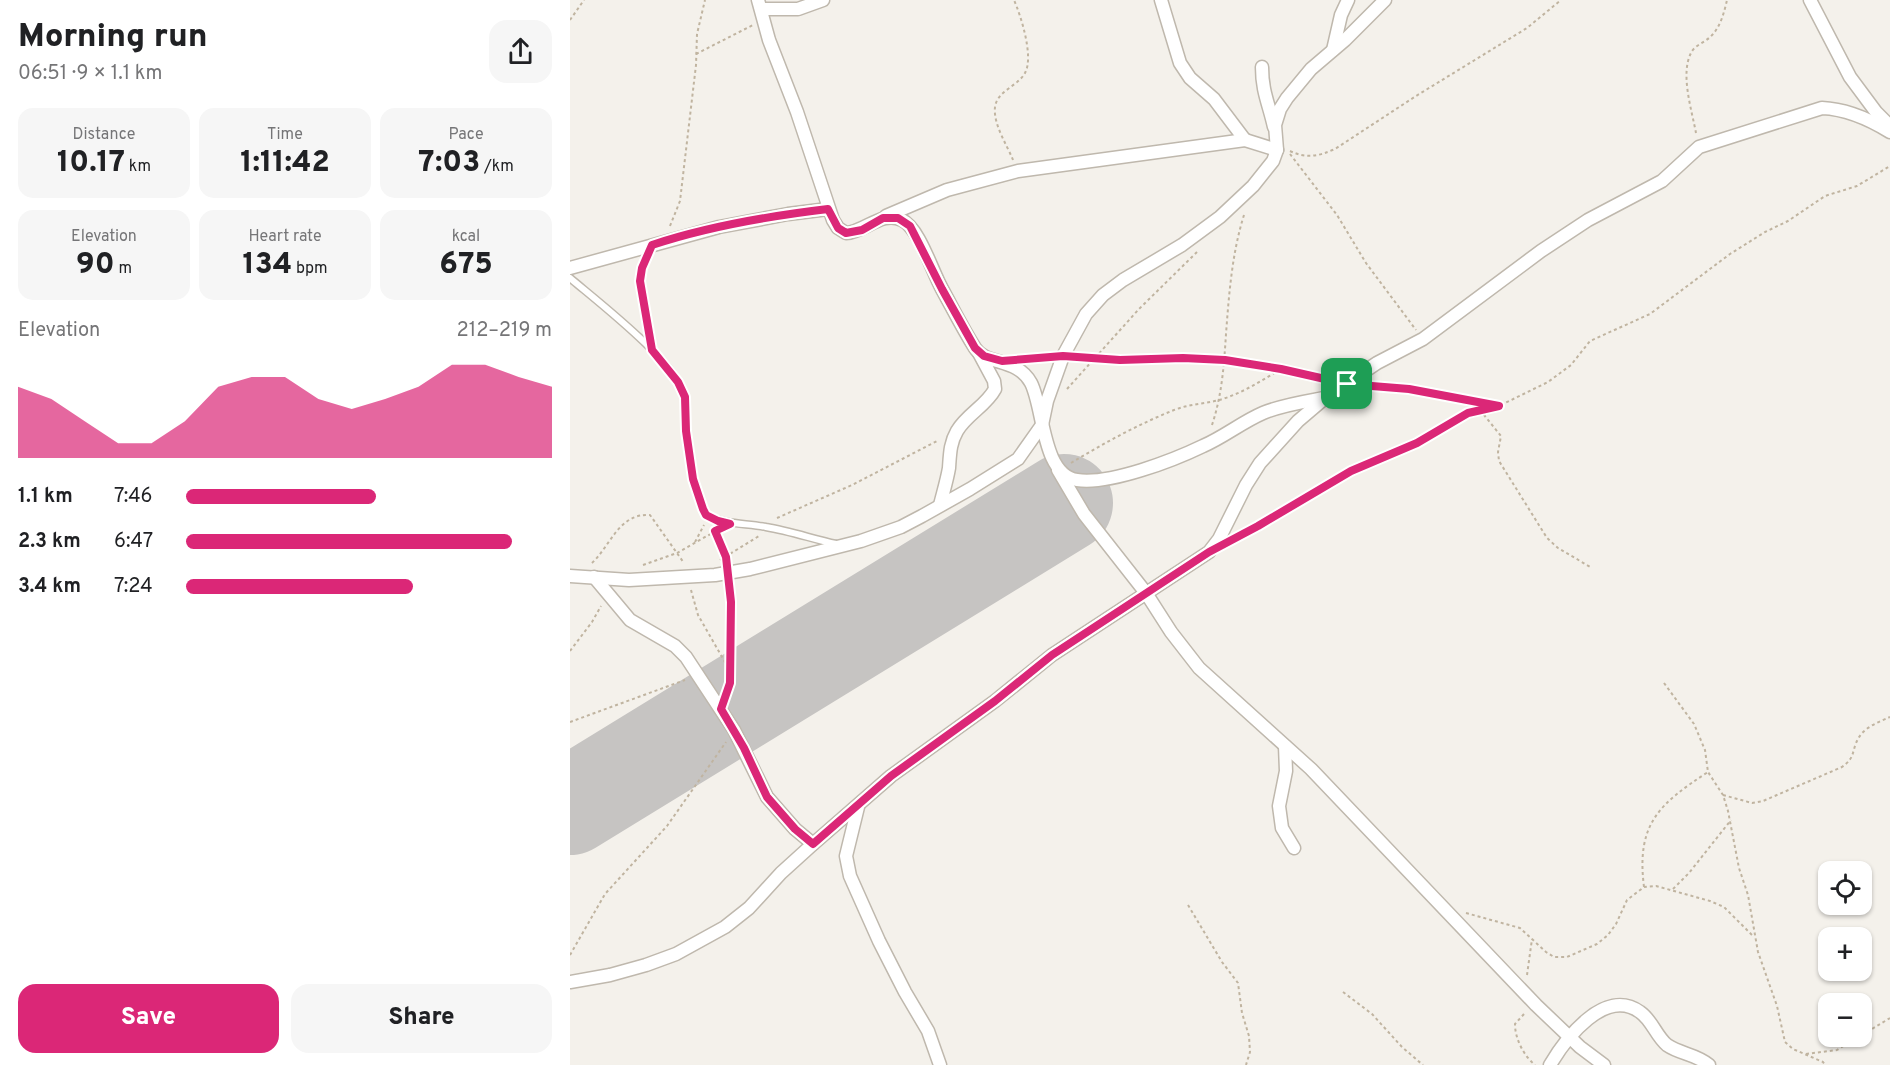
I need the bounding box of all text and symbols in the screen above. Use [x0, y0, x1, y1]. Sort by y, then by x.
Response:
text: Morning run [18, 17, 208, 59]
button: share [489, 20, 552, 83]
text: 06:51 · 9 × 1.1 km [18, 61, 163, 87]
text: Distance [73, 125, 135, 145]
text: Time [267, 125, 303, 145]
text: Pace [448, 125, 484, 145]
text: 10.17 [57, 145, 125, 182]
text: 1:11:42 [240, 145, 330, 182]
text: 7:03 [418, 145, 480, 182]
text: km [125, 157, 151, 177]
text: /km [480, 157, 514, 177]
text: Elevation [71, 227, 137, 247]
text: Heart rate [248, 227, 322, 247]
text: kcal [452, 227, 480, 247]
text: 90 [76, 247, 115, 284]
text: 134 [243, 247, 292, 284]
text: 675 [439, 247, 493, 284]
text: m [115, 259, 132, 279]
text: bpm [292, 259, 327, 279]
text: Elevation [18, 318, 100, 344]
text: 212–219 m [457, 318, 552, 344]
pin [1321, 358, 1372, 409]
icon: arrive [1330, 367, 1363, 400]
text: 1.1 km [18, 484, 73, 510]
text: 7:46 [114, 484, 153, 510]
text: 2.3 km [18, 529, 81, 555]
text: 6:47 [114, 529, 153, 555]
text: 3.4 km [18, 574, 81, 600]
text: 7:24 [114, 574, 153, 600]
map controls [1818, 861, 1872, 1047]
button: locate [1818, 861, 1872, 915]
button: + [1818, 927, 1872, 981]
button: Save [18, 984, 279, 1053]
button: Share [291, 984, 552, 1053]
button: − [1818, 993, 1872, 1047]

